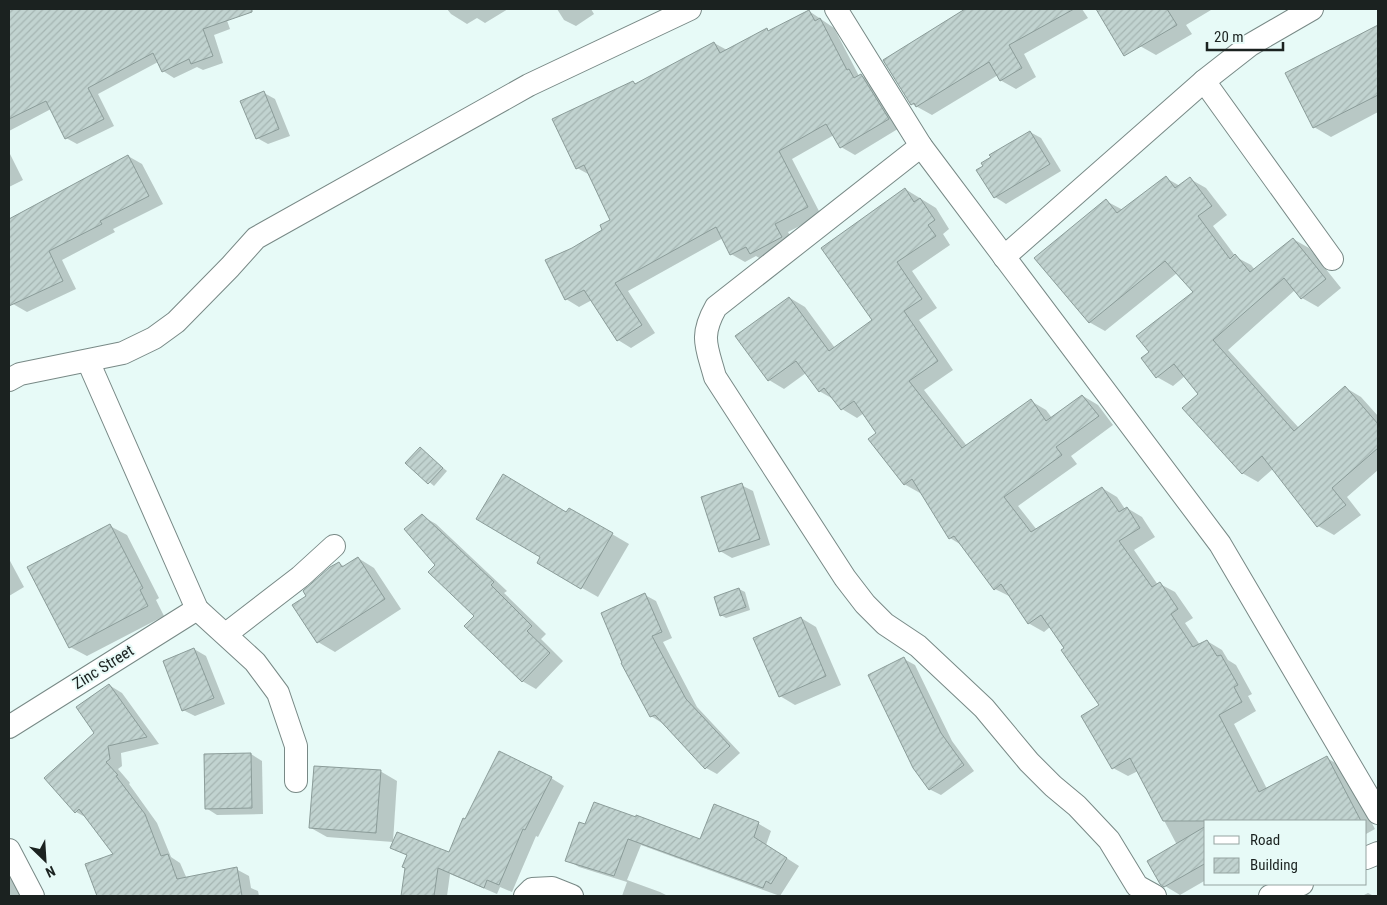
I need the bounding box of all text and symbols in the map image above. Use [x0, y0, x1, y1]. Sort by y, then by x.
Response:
scale bar [1207, 20, 1283, 52]
text: 20 m [1214, 28, 1244, 46]
street label: Zinc Street [69, 641, 137, 693]
legend [1204, 820, 1367, 885]
text: Road [1250, 831, 1280, 849]
north arrow [20, 835, 70, 885]
text: Building [1250, 856, 1298, 874]
text: N [43, 863, 58, 881]

